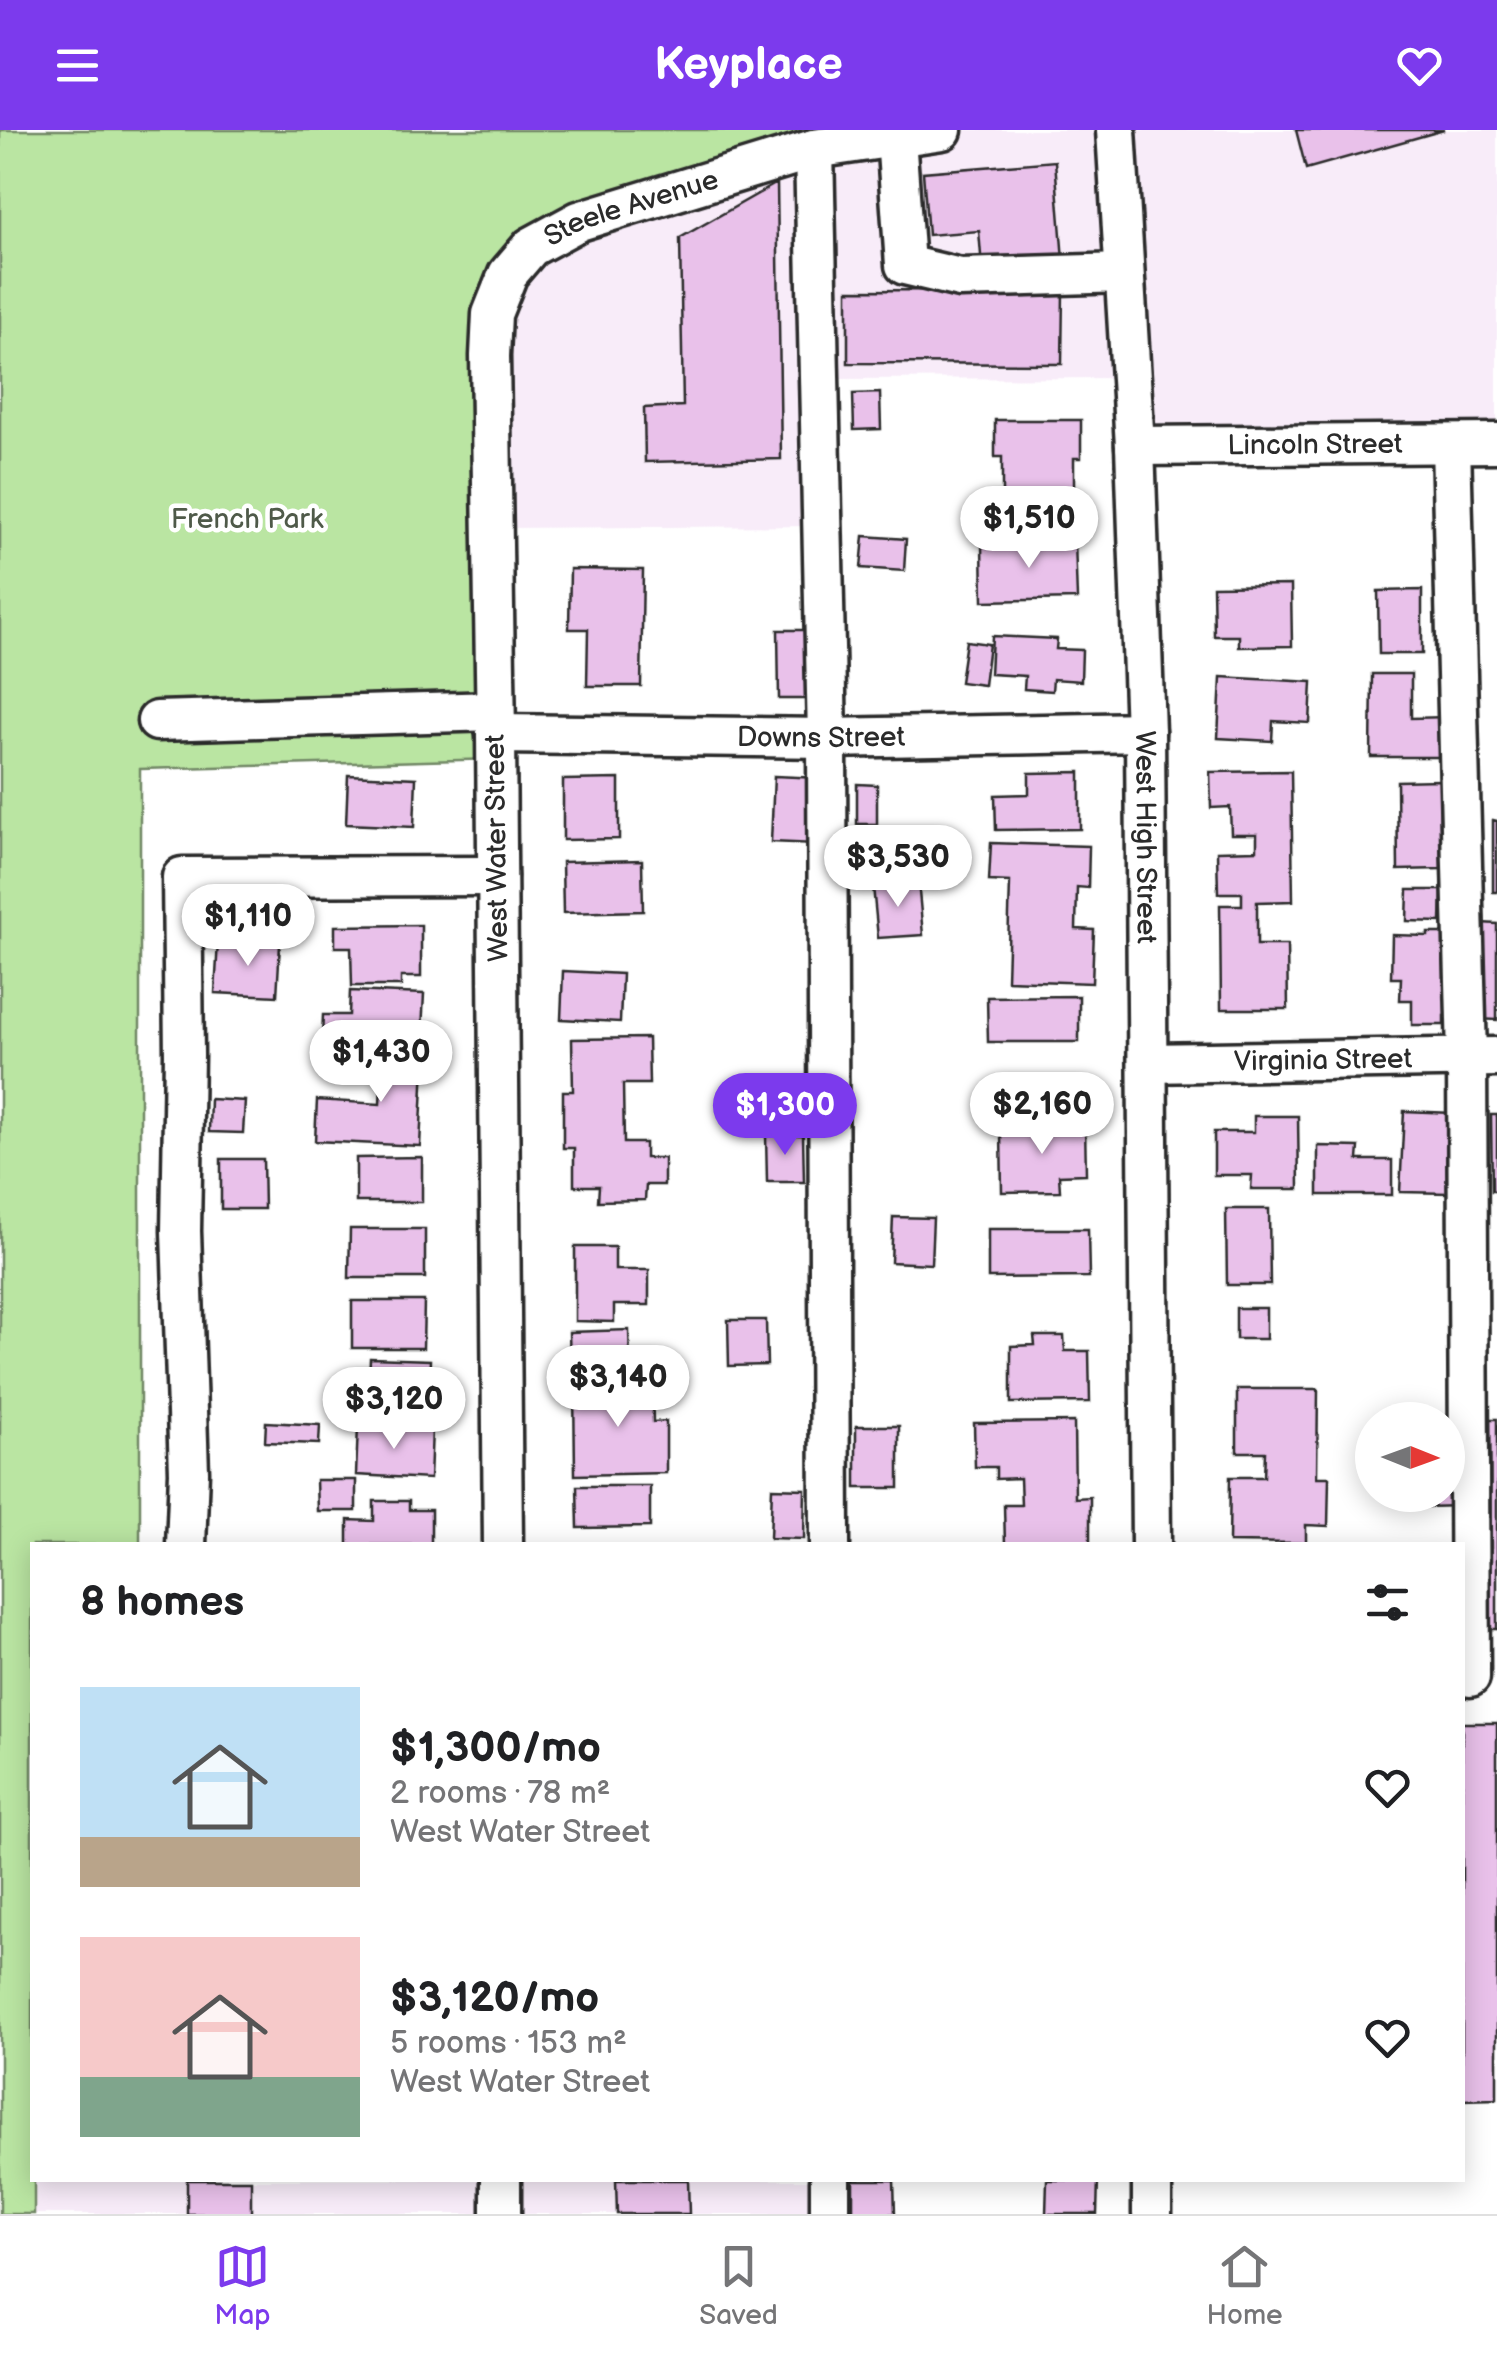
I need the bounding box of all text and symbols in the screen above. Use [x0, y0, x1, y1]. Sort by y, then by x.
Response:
icon: menu [50, 38, 105, 93]
text: Keyplace [654, 38, 843, 93]
icon: heart [1392, 38, 1447, 93]
street label: Steele Avenue [538, 163, 722, 253]
street label: Lincoln Street [1227, 427, 1403, 462]
pin: $1,510 [948, 486, 1110, 571]
text: $1,510 [982, 499, 1076, 538]
park label: French Park [171, 503, 324, 536]
street label: Downs Street [737, 720, 906, 755]
street label: West High Street [1128, 731, 1163, 944]
street label: West Water Street [479, 734, 515, 962]
pin: $3,530 [817, 825, 979, 910]
text: $3,530 [846, 838, 950, 877]
pin: $1,110 [167, 884, 329, 969]
text: $1,110 [204, 897, 292, 936]
pin: $1,430 [300, 1020, 462, 1105]
text: $1,430 [331, 1033, 431, 1072]
street label: Virginia Street [1234, 1042, 1413, 1078]
pin: $2,160 [961, 1072, 1123, 1157]
pin: $1,300 [704, 1073, 866, 1158]
text: $2,160 [992, 1085, 1092, 1124]
text: $1,300 [735, 1086, 835, 1125]
pin: $3,140 [537, 1345, 699, 1430]
text: $3,140 [568, 1358, 668, 1397]
pin: $3,120 [313, 1367, 475, 1452]
text: $3,120 [345, 1380, 443, 1419]
north arrow [1355, 1402, 1465, 1512]
map controls [1355, 1402, 1465, 1512]
icon: filters [1360, 1575, 1415, 1630]
text: 8 homes [80, 1577, 244, 1628]
text: $1,300/mo [390, 1723, 601, 1774]
icon: home [160, 1727, 280, 1847]
icon: heart [1360, 1760, 1415, 1815]
text: 2 rooms · 78 m² [390, 1774, 610, 1813]
text: West Water Street [390, 1813, 650, 1852]
text: $3,120/mo [390, 1973, 599, 2024]
icon: home [160, 1977, 280, 2097]
icon: heart [1360, 2010, 1415, 2065]
text: 5 rooms · 153 m² [390, 2024, 627, 2063]
text: West Water Street [390, 2063, 650, 2102]
tab: Map [214, 2239, 271, 2332]
tab: Saved [699, 2239, 778, 2332]
tab: Home [1207, 2239, 1283, 2332]

